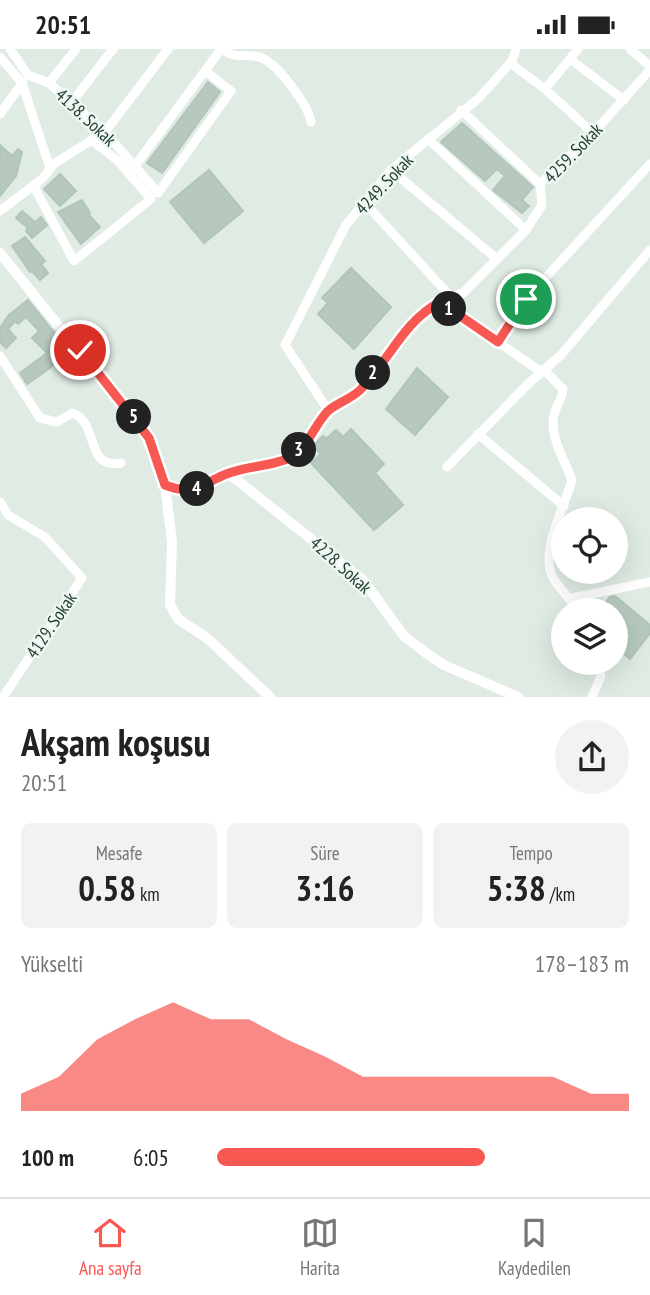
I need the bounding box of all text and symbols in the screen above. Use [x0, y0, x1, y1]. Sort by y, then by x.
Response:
text: 20:51 [35, 8, 91, 41]
street label: 4138. Sokak [51, 83, 121, 151]
street label: 4259. Sokak [539, 118, 607, 188]
street label: 4249. Sokak [350, 149, 418, 219]
pin [496, 269, 556, 329]
icon: arrive [507, 280, 545, 318]
pin: 1 [432, 292, 466, 327]
text: 1 [444, 296, 453, 320]
pin [50, 320, 110, 380]
icon: check [61, 331, 99, 369]
pin: 2 [356, 355, 390, 391]
text: 2 [368, 360, 377, 384]
pin: 5 [116, 399, 152, 435]
text: 5 [129, 404, 138, 428]
pin: 3 [282, 433, 316, 467]
text: 3 [294, 437, 303, 461]
pin: 4 [180, 471, 214, 507]
text: 4 [192, 476, 201, 500]
map controls [551, 507, 628, 675]
button: locate [551, 507, 628, 584]
street label: 4228. Sokak [305, 531, 377, 599]
street label: 4129. Sokak [21, 588, 81, 662]
button: layers [551, 598, 628, 675]
text: Akşam koşusu [21, 717, 210, 766]
button: share [555, 720, 629, 794]
text: 20:51 [21, 768, 67, 797]
text: Mesafe [96, 841, 142, 865]
text: Süre [310, 841, 340, 865]
text: Tempo [509, 841, 553, 865]
text: 0.58 [78, 865, 136, 911]
text: 3:16 [296, 865, 354, 911]
text: 5:38 [487, 865, 546, 911]
text: km [136, 882, 160, 906]
text: /km [546, 882, 575, 906]
text: Yükselti [21, 949, 83, 978]
text: 178–183 m [535, 949, 629, 978]
text: 100 m [21, 1143, 74, 1172]
text: 6:05 [133, 1143, 169, 1172]
tab: Ana sayfa [79, 1214, 142, 1280]
tab: Harita [300, 1214, 340, 1280]
tab: Kaydedilen [498, 1214, 571, 1280]

